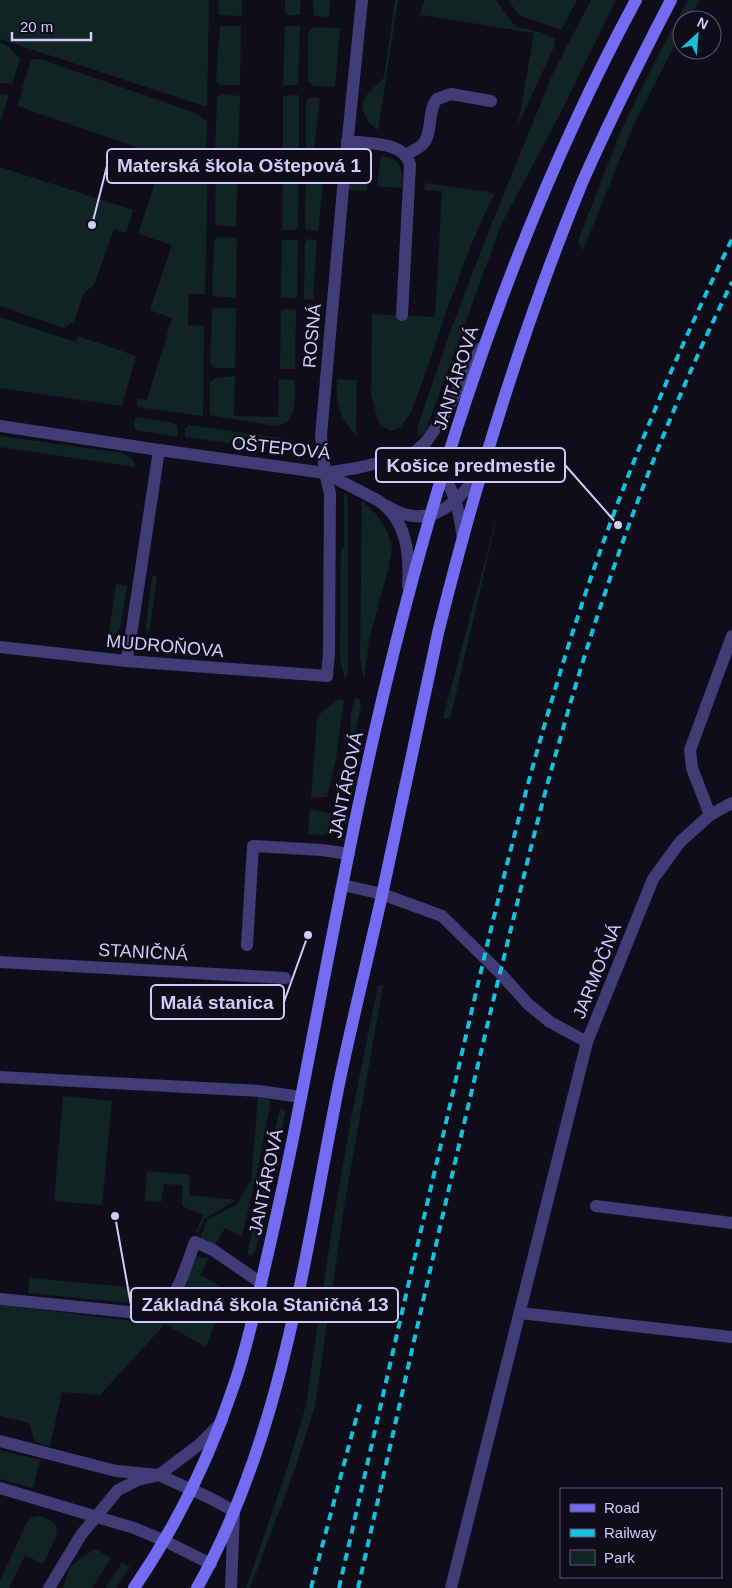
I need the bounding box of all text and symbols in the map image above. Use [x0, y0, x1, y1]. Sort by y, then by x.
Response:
scale bar [12, 10, 91, 42]
north arrow [672, 10, 722, 60]
text: N [695, 14, 711, 33]
text: 20 m [20, 18, 53, 35]
callout: Materská škola Oštepová 1 [107, 149, 371, 183]
text: Materská škola Oštepová 1 [117, 155, 361, 176]
street label: ROSNÁ [299, 303, 325, 369]
street label: JANTÁROVÁ [430, 324, 482, 432]
street label: OŠTEPOVÁ [231, 432, 331, 463]
callout: Košice predmestie [376, 448, 565, 482]
text: Košice predmestie [387, 455, 555, 476]
street label: MUDROŇOVA [106, 631, 224, 661]
street label: JANTÁROVÁ [325, 730, 367, 840]
street label: JARMOČNÁ [568, 920, 625, 1022]
street label: STANIČNÁ [98, 939, 188, 964]
callout: Malá stanica [151, 985, 284, 1019]
text: Malá stanica [161, 992, 274, 1013]
street label: JANTÁROVÁ [245, 1127, 287, 1237]
callout: Základná škola Staničná 13 [131, 1288, 398, 1322]
text: Základná škola Staničná 13 [141, 1294, 389, 1315]
legend [560, 1488, 722, 1578]
text: Road [604, 1499, 640, 1516]
text: Railway [604, 1524, 657, 1541]
text: Park [604, 1549, 635, 1566]

